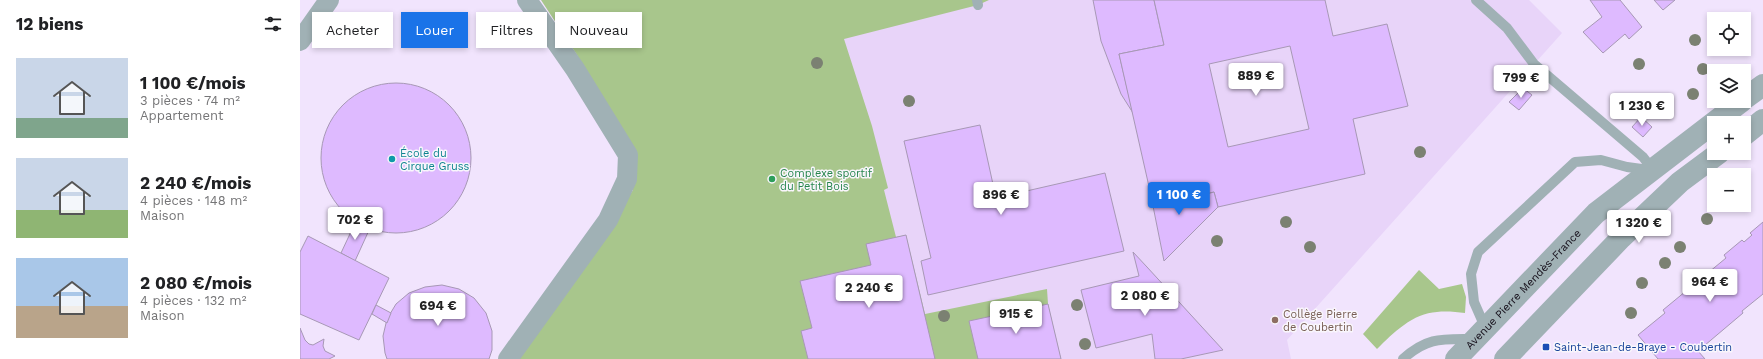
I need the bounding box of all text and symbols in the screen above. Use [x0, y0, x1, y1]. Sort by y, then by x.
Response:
chip: Acheter [312, 12, 393, 48]
chip: Louer [401, 12, 468, 48]
chip: Filtres [476, 12, 547, 48]
chip: Nouveau [555, 12, 642, 48]
map controls [1707, 12, 1751, 212]
button: locate [1707, 12, 1751, 56]
icon: filters [262, 13, 284, 35]
text: 12 biens [16, 14, 83, 34]
pin: 889 € [1228, 63, 1284, 97]
button: layers [1707, 64, 1751, 108]
pin: 799 € [1493, 65, 1549, 99]
text: 889 € [1237, 68, 1275, 83]
text: 799 € [1503, 70, 1539, 85]
text: 1 100 €/mois [140, 73, 246, 93]
icon: home [48, 74, 96, 122]
text: 3 pièces · 74 m² [140, 93, 240, 108]
pin: 1 230 € [1605, 93, 1679, 127]
text: 1 230 € [1619, 98, 1665, 113]
text: Appartement [140, 108, 223, 123]
button: + [1707, 116, 1751, 160]
place label: École du Cirque Gruss [400, 146, 470, 173]
marker: École du Cirque Gruss [387, 154, 397, 164]
place label: Complexe sportif du Petit Bois [780, 167, 873, 193]
button: − [1707, 168, 1751, 212]
text: 2 240 €/mois [140, 173, 251, 193]
icon: home [48, 174, 96, 222]
marker: Complexe sportif du Petit Bois [767, 174, 777, 184]
pin: 896 € [973, 182, 1029, 216]
pin: 1 100 € [1142, 182, 1216, 216]
text: 896 € [982, 187, 1020, 202]
text: 1 100 € [1157, 187, 1201, 202]
text: 4 pièces · 148 m² [140, 193, 247, 208]
pin: 702 € [327, 207, 383, 241]
text: Maison [140, 208, 185, 223]
pin: 1 320 € [1602, 210, 1676, 244]
text: 702 € [337, 212, 373, 227]
text: 1 320 € [1616, 215, 1662, 230]
street label: Avenue Pierre Mendès-France [1463, 227, 1584, 352]
pin: 964 € [1682, 269, 1738, 303]
text: 2 080 €/mois [140, 273, 252, 293]
icon: home [48, 274, 96, 322]
text: 964 € [1691, 274, 1729, 289]
pin: 2 240 € [832, 275, 906, 309]
text: 2 240 € [845, 280, 893, 295]
pin: 2 080 € [1108, 283, 1182, 317]
text: 2 080 € [1120, 288, 1170, 303]
text: 4 pièces · 132 m² [140, 293, 246, 308]
pin: 694 € [410, 293, 466, 327]
text: 694 € [419, 298, 457, 313]
pin: 915 € [988, 301, 1044, 335]
text: 915 € [999, 306, 1033, 321]
text: Maison [140, 308, 185, 323]
place label: Collège Pierre de Coubertin [1283, 308, 1357, 334]
marker: Collège Pierre de Coubertin [1270, 315, 1280, 325]
place label: Saint-Jean-de-Braye - Coubertin [1554, 341, 1732, 354]
marker: Saint-Jean-de-Braye - Coubertin [1541, 342, 1551, 352]

